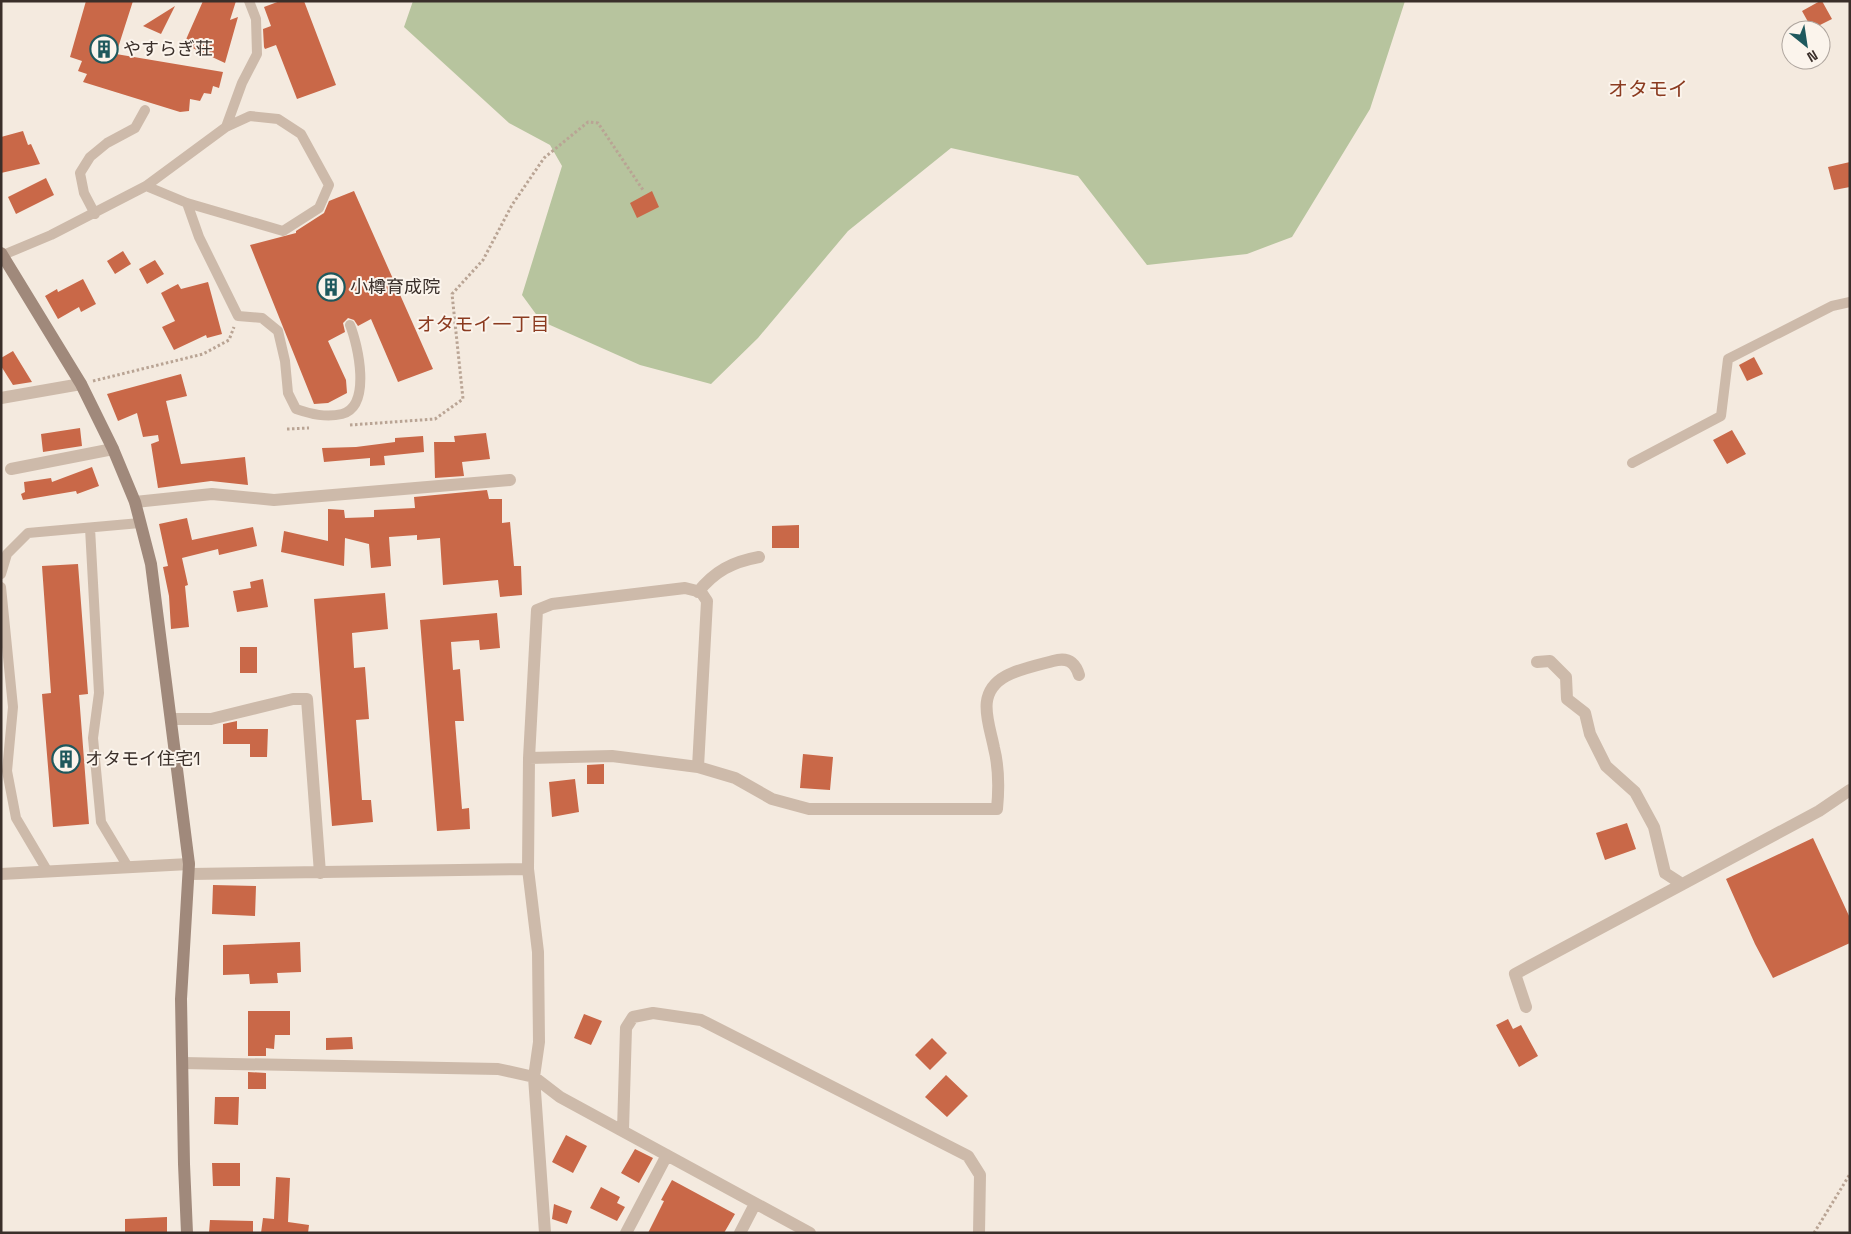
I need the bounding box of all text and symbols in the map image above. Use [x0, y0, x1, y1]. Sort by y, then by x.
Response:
north arrow [1781, 20, 1831, 70]
building icon: やすらぎ荘 [89, 34, 119, 64]
place label: やすらぎ荘 [123, 37, 213, 60]
text: N [1804, 46, 1821, 66]
district label: オタモイ [1608, 76, 1688, 102]
building icon: 小樽育成院 [316, 272, 346, 302]
place label: 小樽育成院 [350, 275, 440, 298]
district label: オタモイ一丁目 [416, 312, 550, 337]
building icon: オタモイ住宅1 [51, 744, 81, 774]
place label: オタモイ住宅1 [85, 747, 201, 770]

